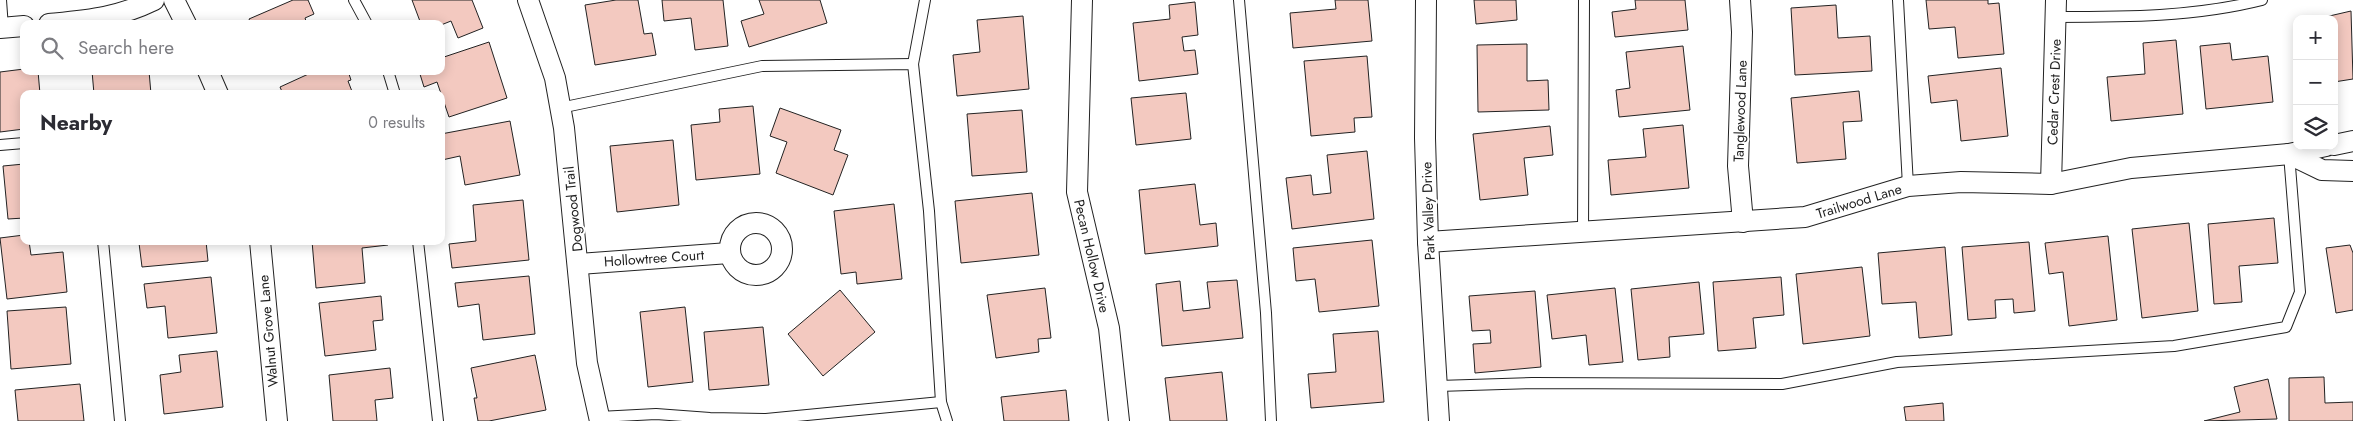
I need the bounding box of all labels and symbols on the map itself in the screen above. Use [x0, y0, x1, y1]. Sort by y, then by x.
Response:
street label: Cedar Crest Drive [2042, 39, 2066, 145]
street label: Tanglewood Lane [1728, 60, 1752, 162]
street label: Park Valley Drive [1416, 161, 1440, 261]
street label: Dogwood Trail [559, 165, 587, 253]
street label: Trailwood Lane [1814, 179, 1904, 223]
street label: Pecan Hollow Drive [1069, 197, 1115, 315]
street label: Hollowtree Court [603, 244, 705, 271]
street label: Walnut Grove Lane [253, 274, 283, 388]

